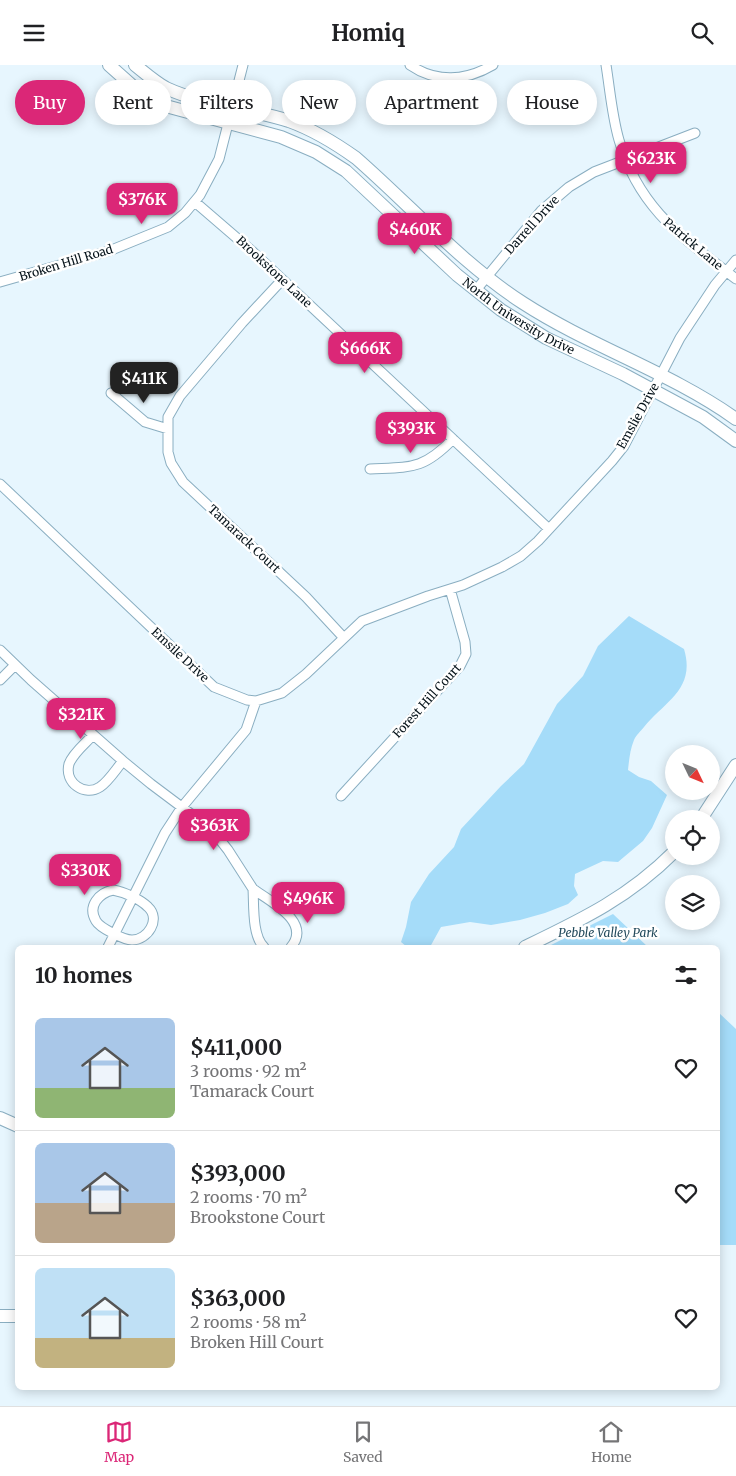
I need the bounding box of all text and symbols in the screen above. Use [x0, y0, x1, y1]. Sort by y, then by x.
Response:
icon: menu [20, 19, 48, 47]
text: Homiq [331, 19, 405, 47]
icon: search [688, 19, 716, 47]
chip: Buy [15, 80, 85, 125]
chip: Rent [95, 80, 171, 125]
chip: Filters [181, 80, 272, 125]
chip: New [282, 80, 356, 125]
chip: Apartment [366, 80, 497, 125]
chip: House [507, 80, 597, 125]
pin: $623K [616, 141, 686, 184]
text: $623K [626, 148, 676, 168]
pin: $376K [107, 183, 177, 225]
text: $376K [118, 189, 166, 209]
street label: Darrell Drive [501, 192, 562, 257]
pin: $460K [380, 213, 450, 255]
street label: Patrick Lane [661, 215, 726, 273]
text: $460K [389, 219, 441, 239]
street label: Brookstone Lane [233, 233, 315, 310]
street label: Broken Hill Road [17, 241, 115, 284]
street label: North University Drive [460, 274, 577, 357]
pin: $666K [330, 331, 400, 374]
text: $666K [339, 338, 391, 358]
pin: $411K [109, 361, 179, 404]
text: $411K [121, 368, 167, 388]
street label: Emslie Drive [613, 380, 662, 451]
pin: $393K [376, 411, 446, 454]
text: $393K [387, 418, 435, 438]
street label: Tamarack Court [205, 501, 284, 576]
street label: Emsile Drive [148, 624, 212, 685]
street label: Forest Hill Court [389, 660, 464, 741]
pin: $321K [46, 697, 116, 740]
text: $321K [58, 704, 105, 724]
north arrow [665, 745, 720, 800]
map controls [665, 745, 720, 930]
pin: $363K [179, 809, 249, 851]
button: locate [665, 810, 720, 865]
text: $363K [190, 815, 238, 835]
pin: $330K [50, 853, 120, 896]
text: $330K [60, 860, 110, 880]
button: layers [665, 875, 720, 930]
pin: $496K [273, 881, 343, 924]
text: $496K [283, 888, 333, 908]
park label: Pebble Valley Park [558, 925, 658, 940]
icon: filters [672, 961, 700, 989]
text: 10 homes [35, 962, 133, 989]
text: $411,000 [190, 1034, 282, 1061]
icon: home [75, 1038, 135, 1098]
icon: heart [672, 1054, 700, 1082]
text: 3 rooms · 92 m² [190, 1061, 306, 1081]
text: Tamarack Court [190, 1081, 314, 1101]
text: $393,000 [190, 1160, 286, 1187]
icon: home [75, 1163, 135, 1223]
icon: heart [672, 1179, 700, 1207]
text: 2 rooms · 70 m² [190, 1187, 307, 1207]
text: Brookstone Court [190, 1207, 325, 1227]
text: $363,000 [190, 1285, 286, 1312]
icon: home [75, 1288, 135, 1348]
icon: heart [672, 1304, 700, 1332]
text: 2 rooms · 58 m² [190, 1312, 307, 1332]
text: Broken Hill Court [190, 1332, 324, 1352]
tab: Map [104, 1418, 134, 1466]
tab: Saved [343, 1418, 383, 1466]
tab: Home [591, 1418, 632, 1466]

